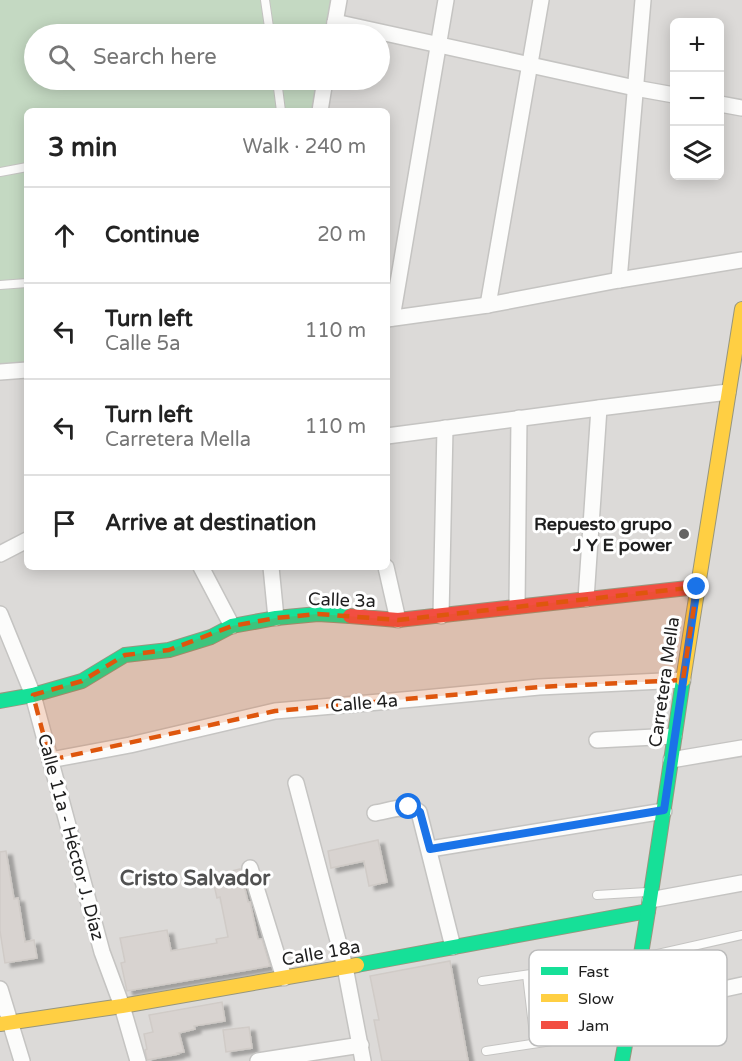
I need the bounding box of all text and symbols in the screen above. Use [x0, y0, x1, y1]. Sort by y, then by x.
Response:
map controls [670, 18, 724, 180]
button: + [670, 18, 724, 72]
search box [24, 24, 390, 90]
icon: search [45, 41, 78, 74]
text: Search here [93, 44, 217, 70]
button: − [670, 72, 724, 126]
button: layers [670, 126, 724, 180]
text: 3 min [48, 132, 117, 163]
text: Walk · 240 m [243, 135, 366, 159]
icon: ahead [48, 219, 81, 252]
text: Continue [105, 222, 200, 248]
text: 20 m [317, 223, 366, 247]
text: Turn left [105, 306, 193, 332]
icon: left [48, 315, 81, 348]
text: 110 m [305, 319, 366, 343]
text: Calle 5a [105, 332, 180, 356]
text: Turn left [105, 402, 193, 428]
icon: left [48, 411, 81, 444]
text: 110 m [305, 415, 366, 439]
text: Carretera Mella [105, 428, 251, 452]
icon: arrive [48, 507, 81, 540]
text: Arrive at destination [105, 510, 316, 536]
place label: Repuesto grupo J Y E power [534, 513, 673, 556]
marker: Repuesto grupo J Y E power [677, 527, 691, 541]
route end [683, 573, 709, 599]
street label: Calle 3a [308, 588, 376, 612]
street label: Carretera Mella [644, 615, 684, 749]
street label: Calle 4a [329, 689, 399, 717]
street label: Calle 11a - Héctor J. Díaz [33, 731, 109, 943]
route start [395, 793, 421, 819]
district label: Cristo Salvador [120, 866, 271, 891]
street label: Calle 18a [280, 935, 362, 971]
legend [529, 950, 727, 1046]
text: Fast [578, 962, 609, 982]
text: Slow [578, 989, 614, 1009]
text: Jam [578, 1016, 609, 1036]

